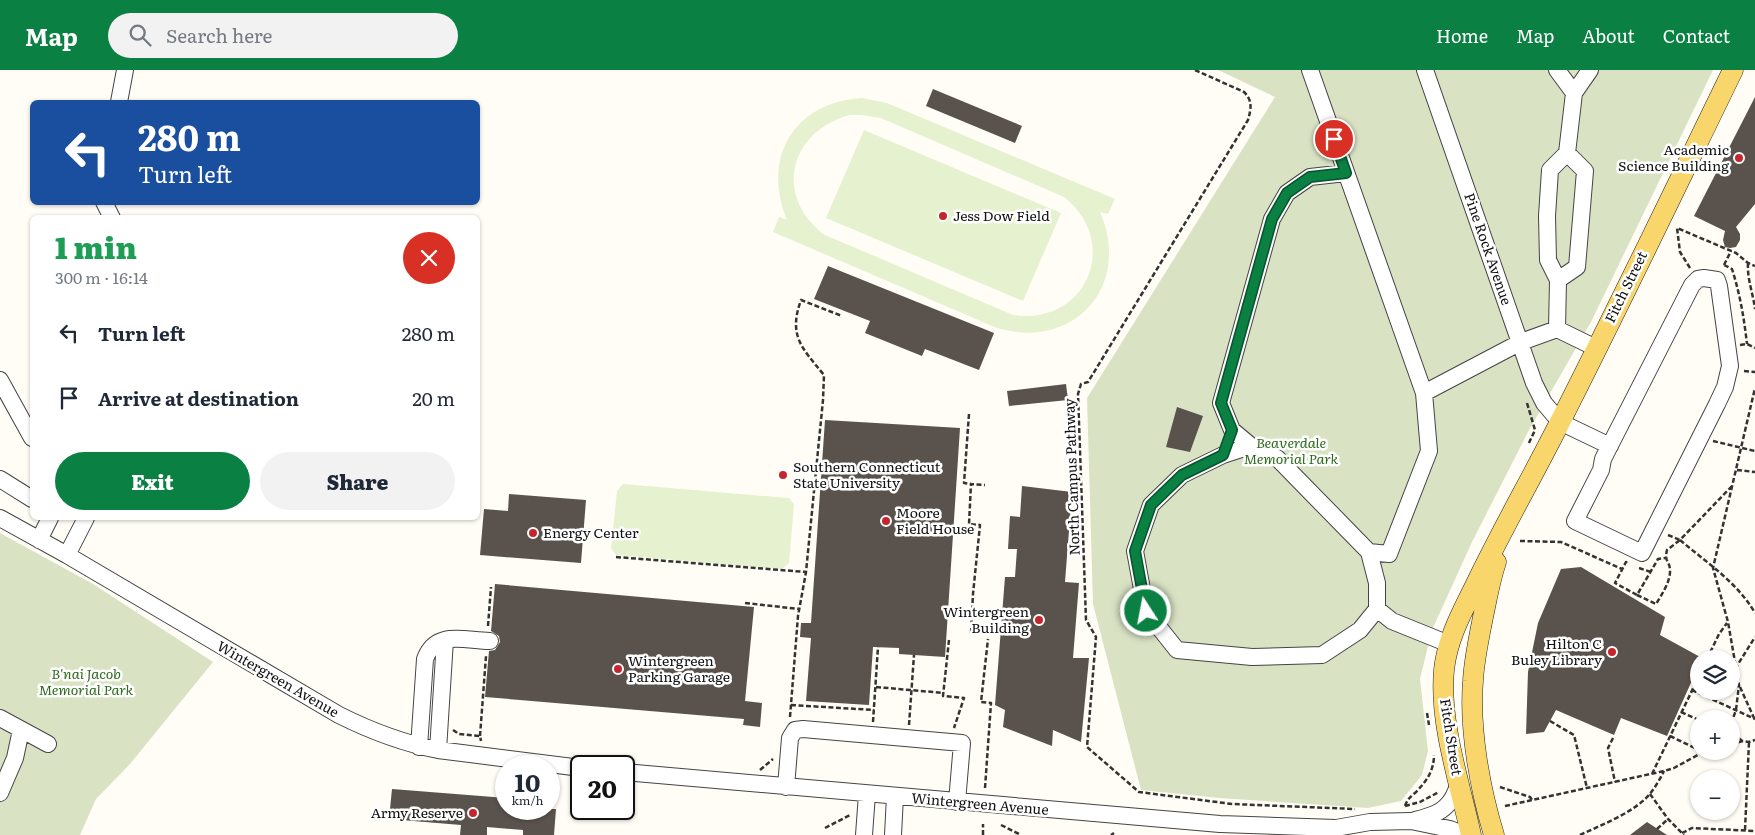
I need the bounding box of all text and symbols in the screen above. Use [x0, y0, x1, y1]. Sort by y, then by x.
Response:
search box [108, 13, 458, 58]
text: Map [25, 18, 78, 53]
icon: search [126, 21, 154, 49]
text: Search here [166, 21, 272, 49]
text: Home [1436, 22, 1488, 49]
text: Map [1516, 22, 1554, 49]
text: About [1582, 22, 1635, 49]
text: Contact [1663, 22, 1730, 49]
text: 280 m [138, 110, 241, 162]
pin [1313, 118, 1355, 160]
icon: left [55, 120, 120, 185]
icon: arrive [1320, 125, 1348, 153]
place label: Academic Science Building [1618, 139, 1729, 175]
marker: Academic Science Building [1733, 152, 1745, 164]
text: Turn left [138, 157, 232, 190]
street label: Pine Rock Avenue [1460, 190, 1518, 308]
place label: Jess Dow Field [953, 205, 1050, 225]
marker: Jess Dow Field [937, 210, 949, 222]
text: 1 min [55, 224, 137, 268]
button: close [403, 232, 455, 284]
street label: Fitch Street [1599, 247, 1651, 326]
text: 300 m · 16:14 [55, 265, 148, 289]
icon: left [55, 319, 83, 347]
text: Turn left [98, 319, 185, 347]
text: 280 m [402, 319, 455, 347]
icon: arrive [55, 384, 83, 412]
text: Arrive at destination [98, 384, 299, 412]
text: 20 m [412, 384, 455, 412]
street label: North Campus Pathway [1058, 397, 1084, 556]
park label: Beaverdale Memorial Park [1244, 432, 1338, 468]
button: Exit [55, 452, 250, 510]
button: Share [260, 452, 455, 510]
place label: Southern Connecticut State University [793, 456, 941, 492]
marker: Southern Connecticut State University [777, 469, 789, 481]
place label: Moore Field House [896, 502, 974, 538]
marker: Moore Field House [880, 515, 892, 527]
place label: Energy Center [543, 522, 639, 542]
marker: Energy Center [527, 527, 539, 539]
position arrow [1119, 584, 1171, 636]
place label: Wintergreen Building [943, 601, 1029, 637]
marker: Wintergreen Building [1033, 614, 1045, 626]
place label: Hilton C Buley Library [1511, 633, 1603, 669]
street label: Wintergreen Avenue [214, 635, 343, 721]
marker: Hilton C Buley Library [1606, 646, 1618, 658]
place label: Wintergreen Parking Garage [628, 650, 730, 686]
map controls [1690, 650, 1740, 820]
button: layers [1690, 650, 1740, 700]
park label: B'nai Jacob Memorial Park [39, 663, 133, 699]
marker: Wintergreen Parking Garage [612, 663, 624, 675]
street label: Fitch Street [1436, 697, 1468, 777]
button: + [1690, 710, 1740, 760]
speed limit sign: 20 [570, 755, 635, 820]
text: 10 [515, 763, 540, 800]
button: − [1690, 770, 1740, 820]
street label: Wintergreen Avenue [911, 787, 1050, 819]
text: km/h [512, 791, 543, 809]
place label: Army Reserve [371, 802, 463, 822]
marker: Army Reserve [467, 807, 479, 819]

